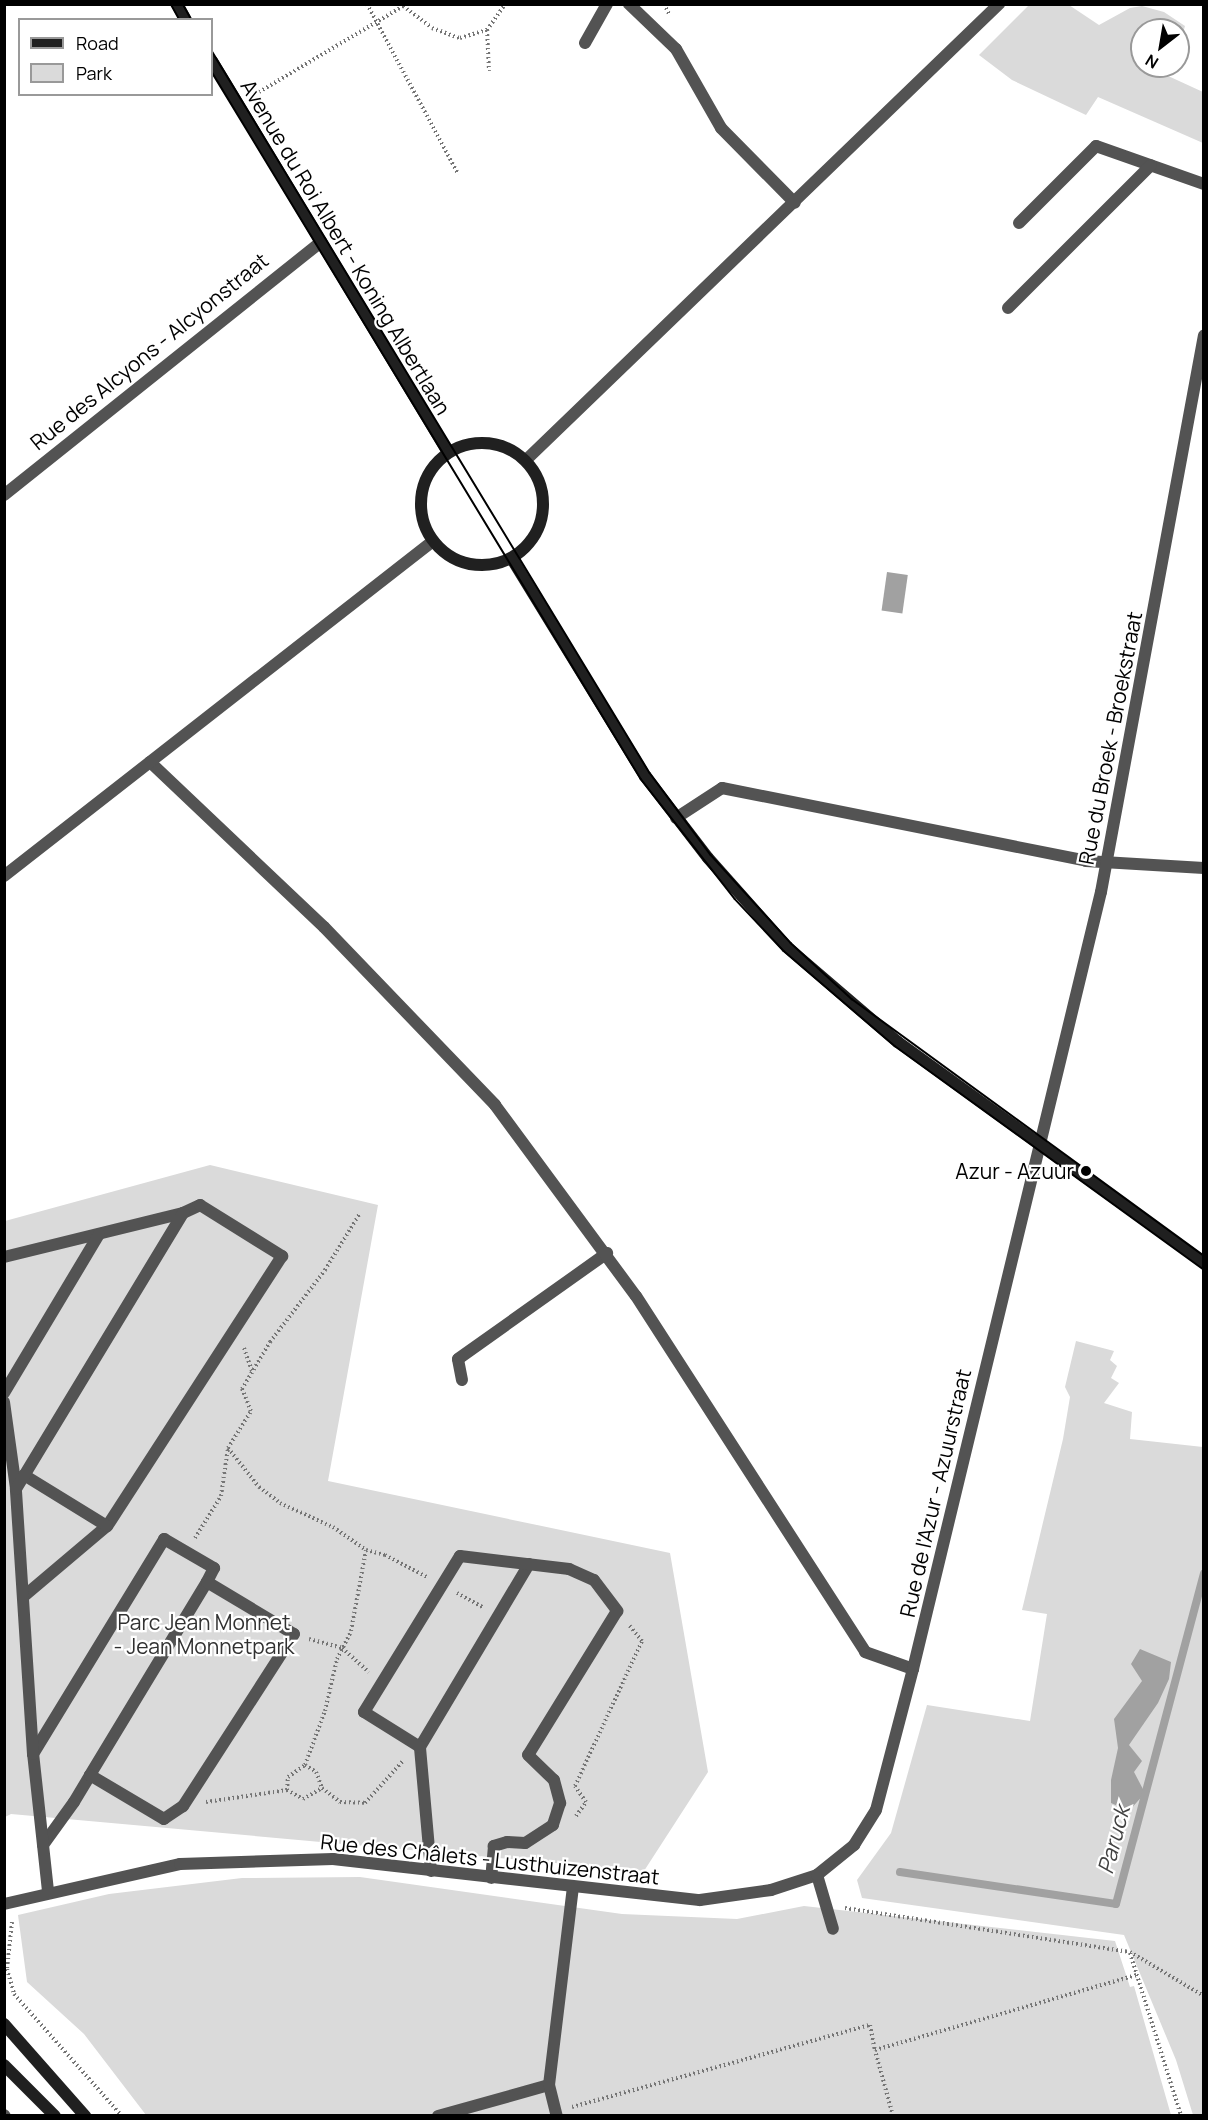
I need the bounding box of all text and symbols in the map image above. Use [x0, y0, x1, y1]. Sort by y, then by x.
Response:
legend [18, 18, 213, 96]
north arrow [1130, 18, 1190, 78]
text: Road [76, 31, 119, 55]
text: N [1141, 49, 1162, 74]
text: Park [76, 61, 112, 85]
street label: Avenue du Roi Albert - Koning Albertlaan [236, 75, 456, 419]
street label: Rue des Alcyons - Alcyonstraat [25, 247, 273, 455]
street label: Rue du Broek - Broekstraat [1073, 609, 1147, 867]
place label: Azur - Azuur [955, 1158, 1074, 1184]
marker: Azur - Azuur [1079, 1164, 1093, 1178]
street label: Rue de l'Azur - Azuurstraat [894, 1366, 976, 1620]
park label: Parc Jean Monnet - Jean Monnetpark [114, 1609, 294, 1659]
water label: Paruck [1092, 1803, 1136, 1877]
street label: Rue des Châlets - Lusthuizenstraat [319, 1829, 661, 1889]

